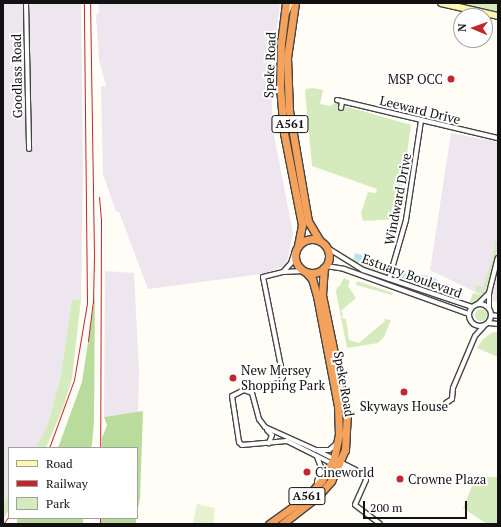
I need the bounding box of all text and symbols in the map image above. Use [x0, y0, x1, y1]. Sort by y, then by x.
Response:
north arrow [453, 8, 493, 48]
text: N [455, 23, 469, 32]
street label: Speke Road [261, 32, 279, 98]
street label: Goodlass Road [8, 34, 26, 118]
place label: MSP OCC [388, 71, 443, 87]
marker: MSP OCC [446, 74, 456, 84]
street label: Leeward Drive [378, 92, 462, 128]
road number: A561 [271, 114, 309, 134]
street label: Windward Drive [381, 152, 415, 246]
street label: Estuary Boulevard [360, 251, 464, 301]
street label: Speke Road [331, 350, 357, 418]
place label: New Mersey Shopping Park [241, 363, 325, 394]
marker: New Mersey Shopping Park [228, 373, 238, 383]
marker: Skyways House [399, 387, 409, 397]
place label: Skyways House [360, 398, 448, 414]
legend [8, 447, 138, 519]
text: Road [46, 456, 73, 471]
place label: Cineworld [315, 464, 374, 480]
marker: Cineworld [302, 467, 312, 477]
place label: Crowne Plaza [408, 471, 486, 487]
marker: Crowne Plaza [395, 474, 405, 484]
text: Railway [46, 476, 88, 491]
road number: A561 [288, 486, 326, 506]
scale bar [365, 493, 469, 519]
text: Park [46, 496, 70, 511]
text: 200 m [370, 500, 402, 515]

